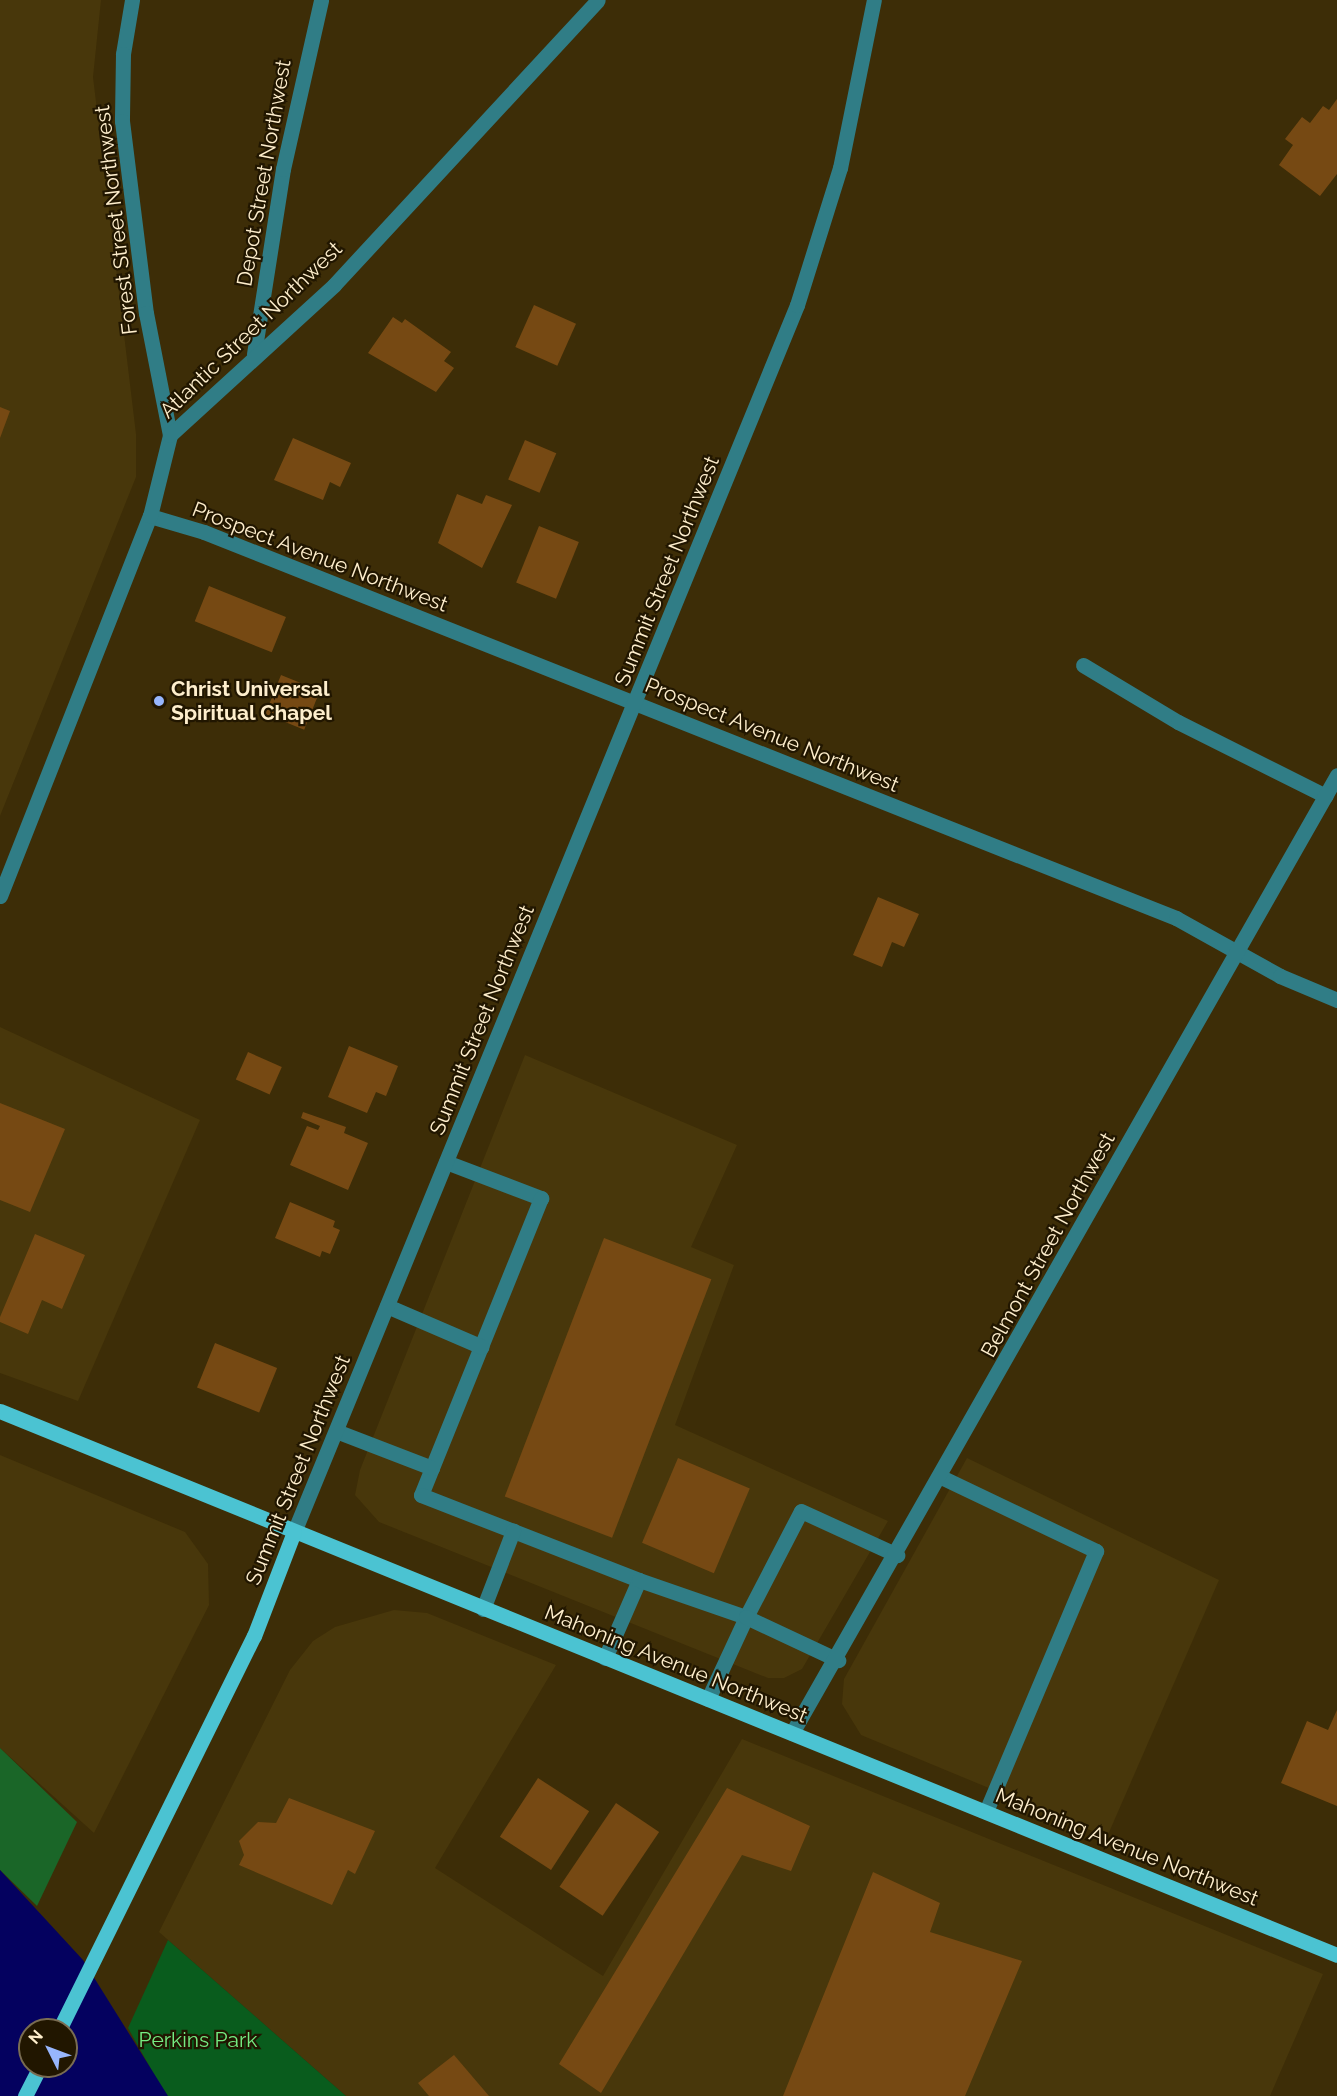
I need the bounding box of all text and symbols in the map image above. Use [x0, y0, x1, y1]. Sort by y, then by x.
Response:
street label: Depot Street Northwest [232, 58, 296, 288]
street label: Forest Street Northwest [89, 104, 143, 336]
street label: Atlantic Street Northwest [155, 236, 347, 424]
street label: Summit Street Northwest [609, 452, 725, 690]
street label: Prospect Avenue Northwest [188, 496, 452, 618]
street label: Prospect Avenue Northwest [641, 672, 903, 798]
place label: Christ Universal Spiritual Chapel [171, 676, 332, 726]
marker: Christ Universal Spiritual Chapel [152, 694, 166, 708]
street label: Summit Street Northwest [424, 901, 540, 1139]
street label: Belmont Street Northwest [976, 1128, 1120, 1362]
street label: Summit Street Northwest [240, 1351, 356, 1589]
street label: Mahoning Avenue Northwest [541, 1599, 811, 1729]
street label: Mahoning Avenue Northwest [992, 1782, 1262, 1912]
north arrow [18, 2018, 78, 2078]
text: N [25, 2026, 47, 2048]
park label: Perkins Park [139, 2027, 257, 2053]

